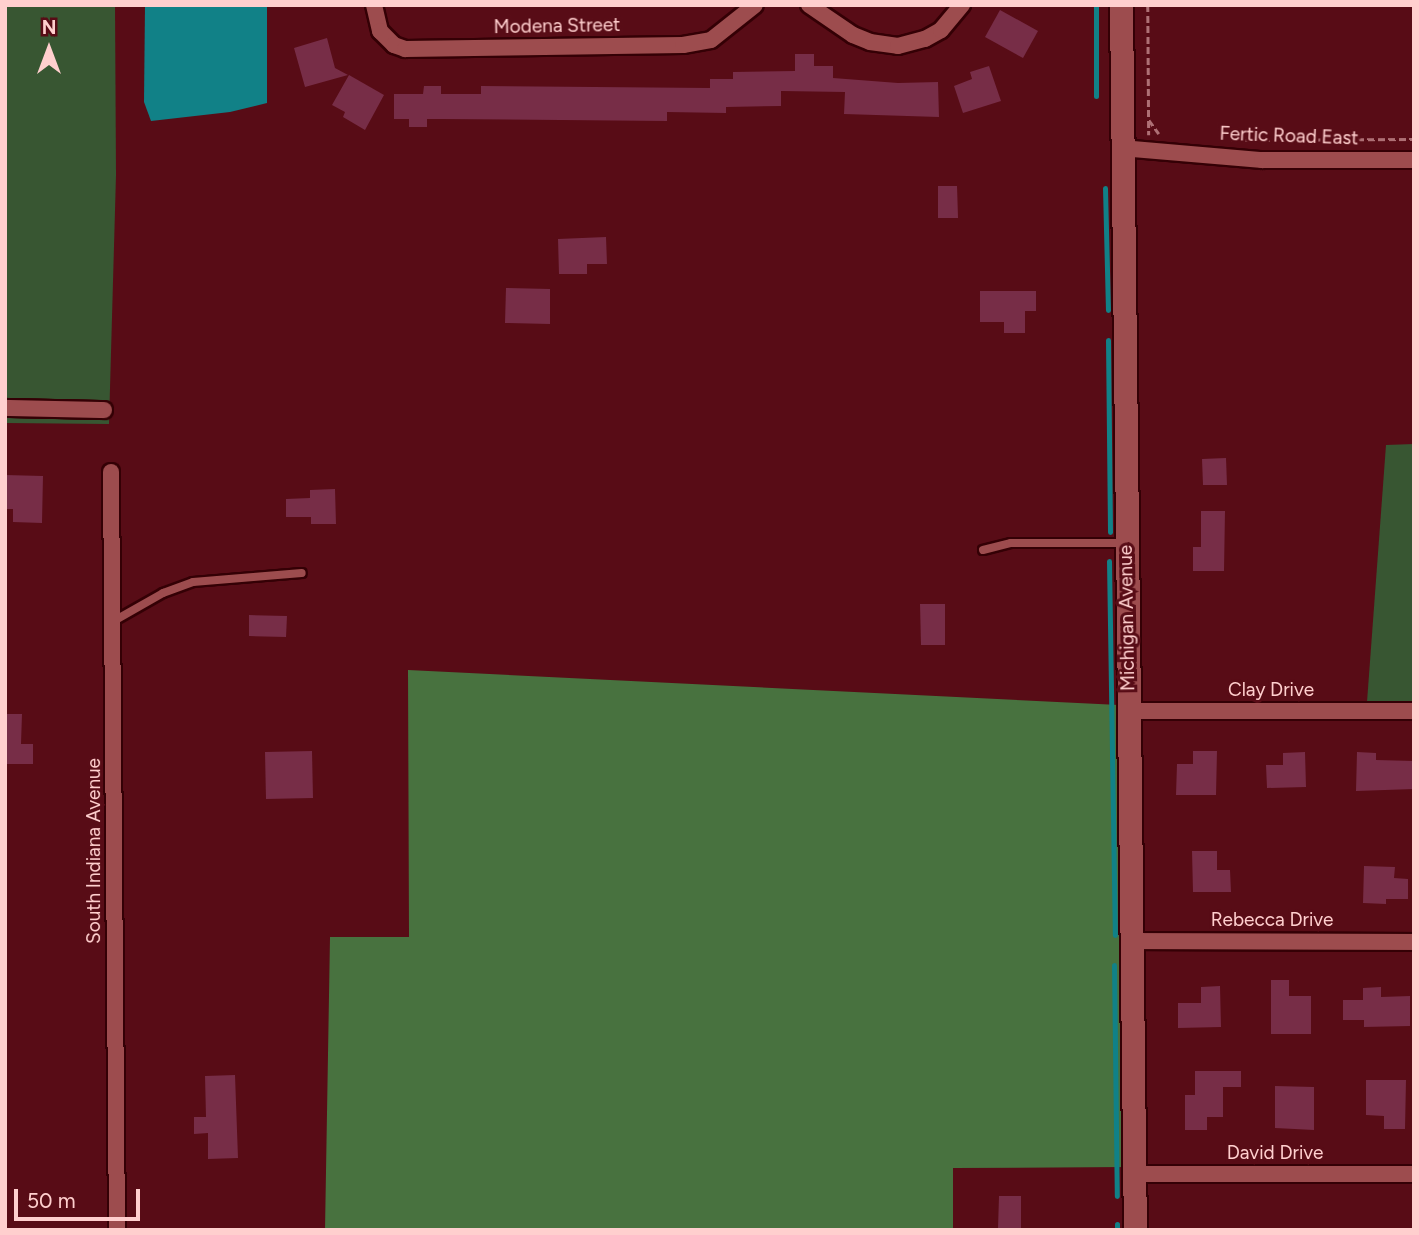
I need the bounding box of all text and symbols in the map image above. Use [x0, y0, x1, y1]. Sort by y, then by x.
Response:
street label: Modena Street [493, 13, 621, 39]
north arrow [14, 14, 84, 84]
text: N [42, 16, 56, 39]
street label: Fertic Road East [1219, 122, 1359, 150]
street label: Michigan Avenue [1114, 545, 1140, 691]
street label: Clay Drive [1228, 679, 1314, 701]
street label: South Indiana Avenue [83, 758, 105, 944]
street label: Rebecca Drive [1211, 909, 1333, 931]
street label: David Drive [1227, 1142, 1323, 1164]
scale bar [18, 1176, 144, 1220]
text: 50 m [27, 1188, 76, 1213]

